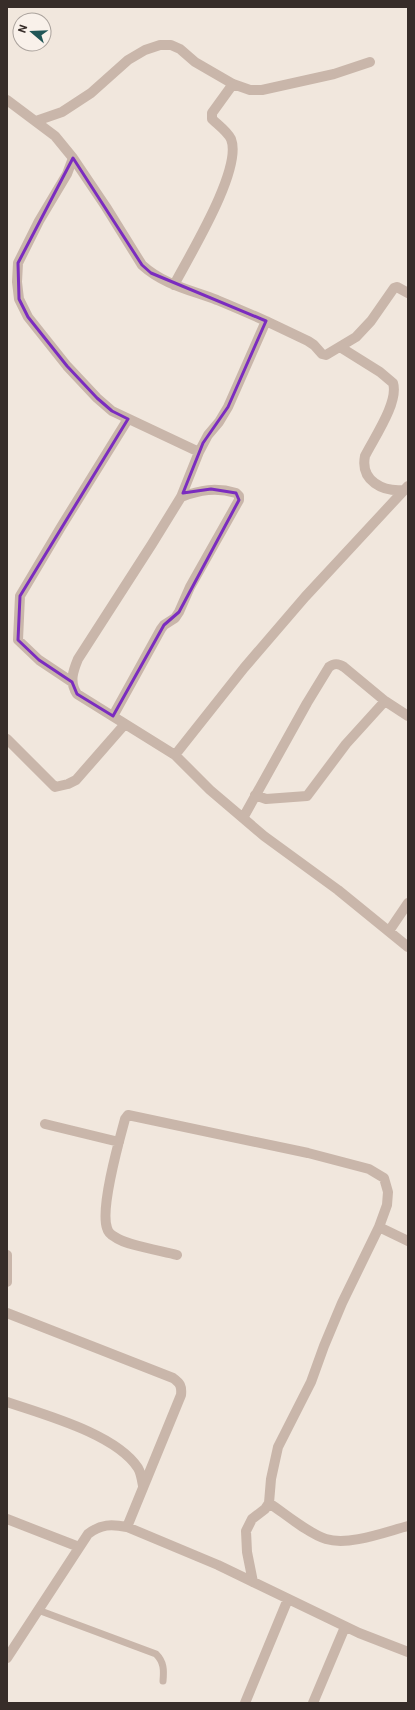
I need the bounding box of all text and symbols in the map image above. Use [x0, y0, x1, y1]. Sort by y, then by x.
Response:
north arrow [12, 12, 52, 52]
text: N [16, 23, 31, 35]

